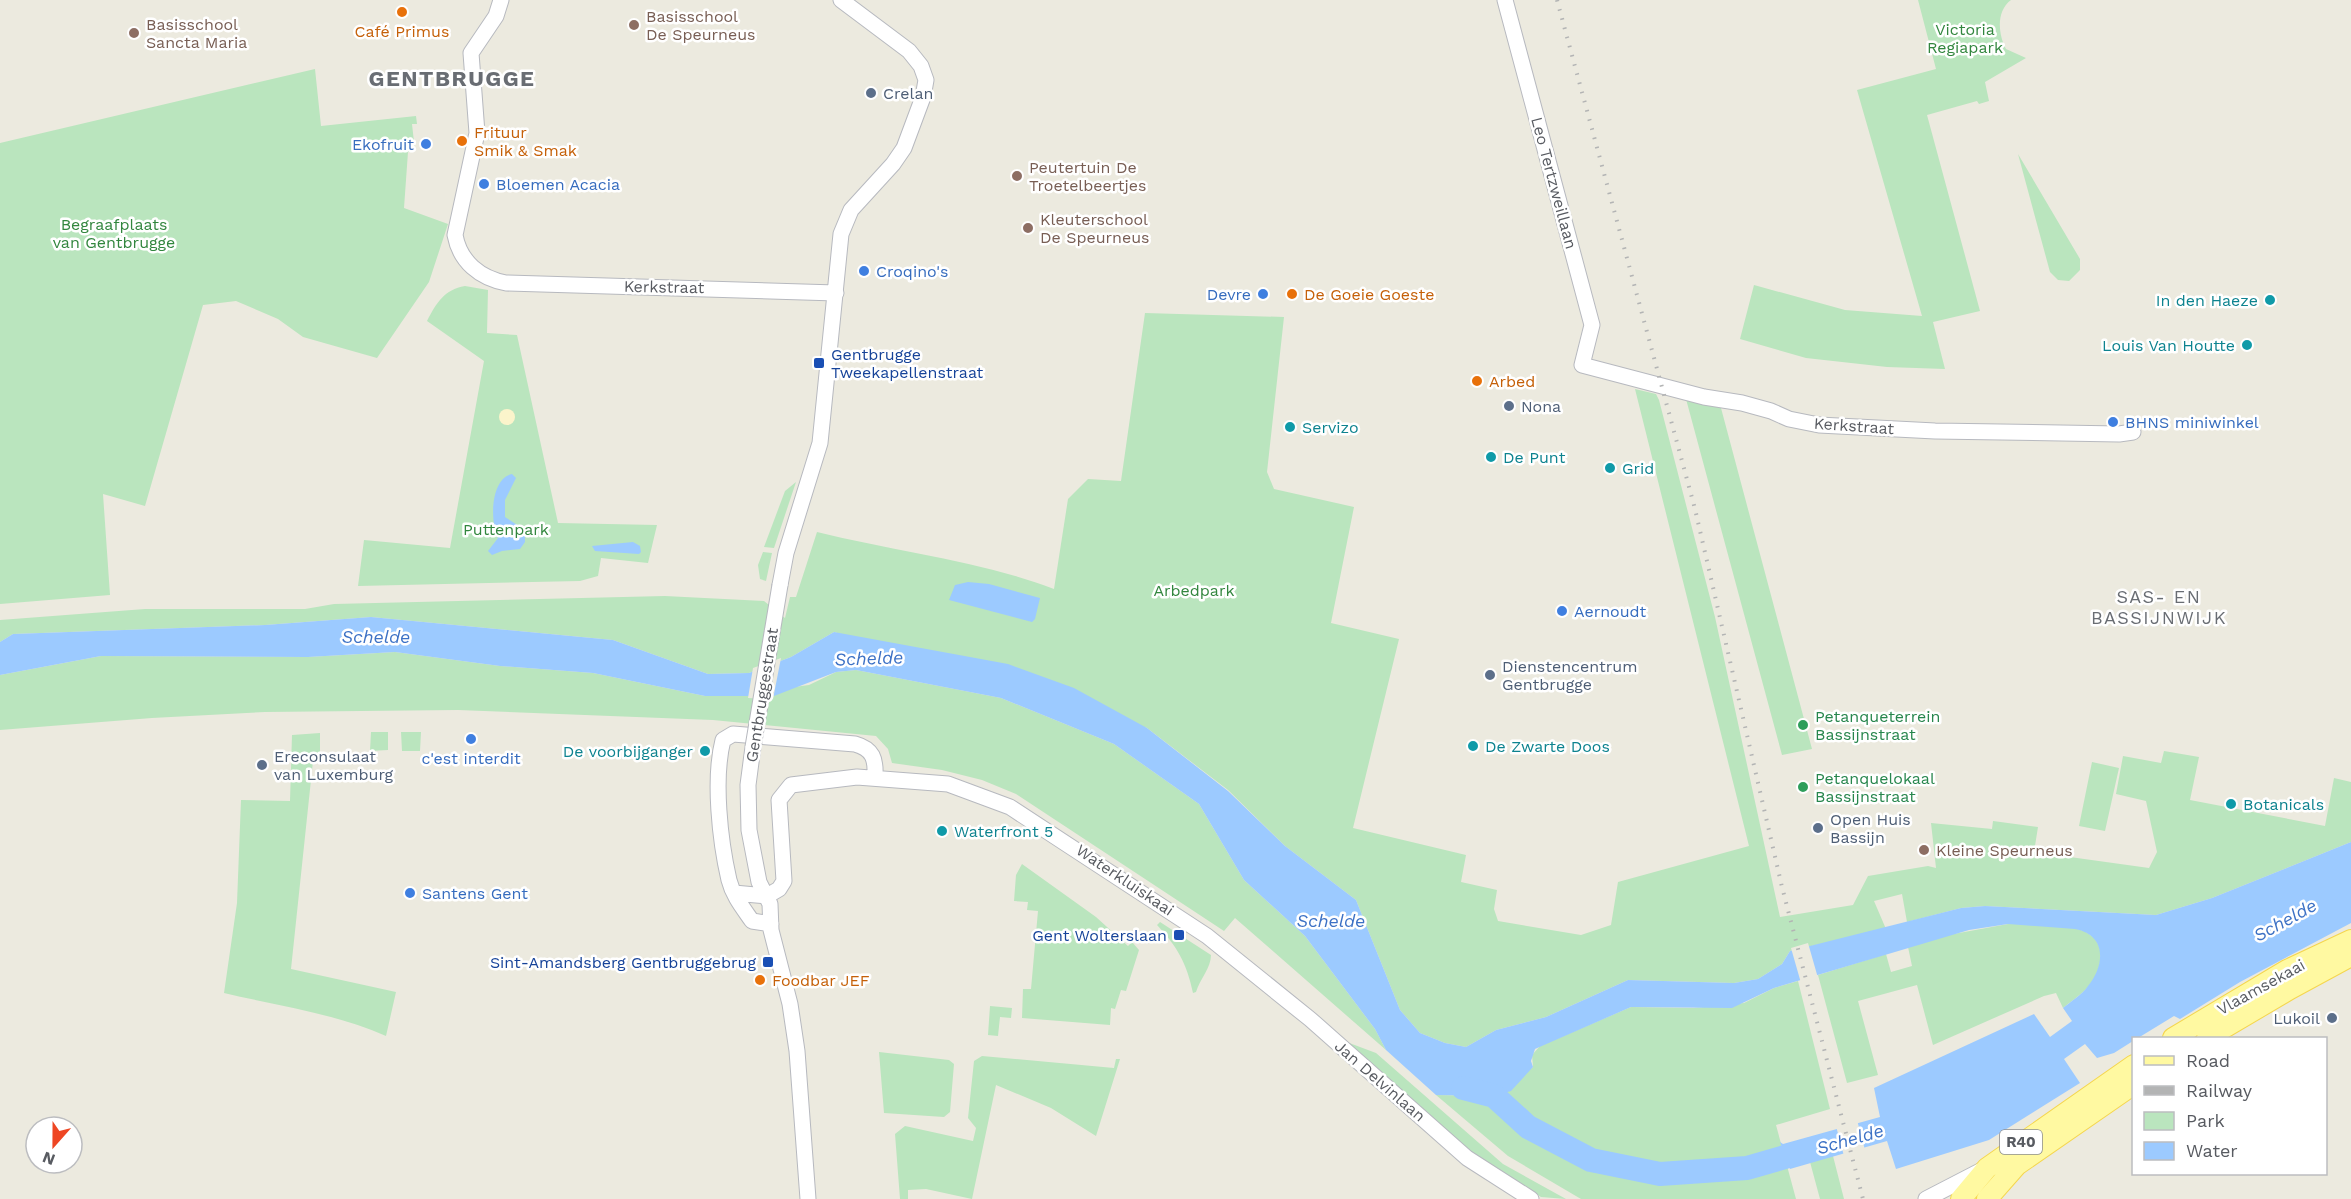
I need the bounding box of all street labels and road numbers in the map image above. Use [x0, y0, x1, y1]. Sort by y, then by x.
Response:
street label: Leo Tertzweillaan [1527, 115, 1581, 251]
street label: Kerkstraat [624, 277, 705, 297]
street label: Kerkstraat [1813, 414, 1895, 438]
street label: Gentbruggestraat [742, 626, 782, 764]
street label: Waterkluiskaai [1073, 840, 1177, 920]
street label: Vlaamsekaai [2214, 955, 2308, 1019]
street label: Jan Delvinlaan [1331, 1036, 1429, 1126]
road number: R40 [2000, 1130, 2042, 1154]

